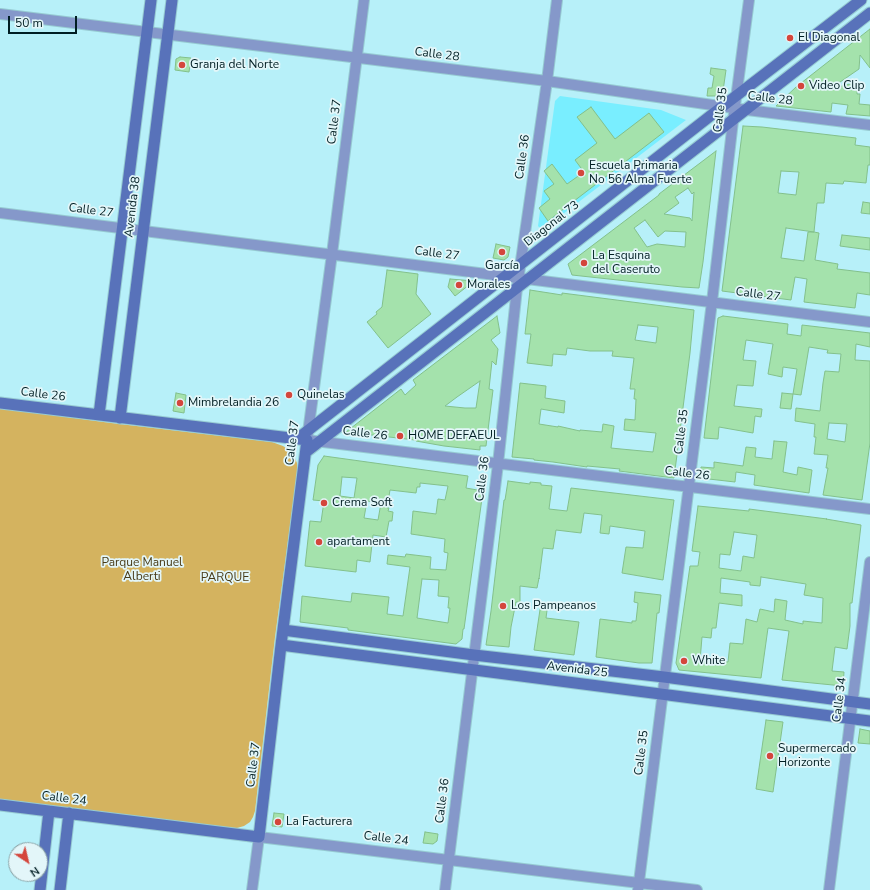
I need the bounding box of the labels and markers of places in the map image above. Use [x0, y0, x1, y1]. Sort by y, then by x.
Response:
place label: El Diagonal [798, 31, 860, 45]
marker: El Diagonal [785, 33, 795, 43]
place label: Granja del Norte [190, 58, 279, 72]
marker: Granja del Norte [177, 60, 187, 70]
place label: Video Clip [809, 79, 865, 93]
marker: Video Clip [796, 81, 806, 91]
place label: Escuela Primaria No 56 Alma Fuerte [589, 159, 692, 187]
marker: Escuela Primaria No 56 Alma Fuerte [576, 168, 586, 178]
marker: García [497, 247, 507, 257]
place label: La Esquina del Caseruto [592, 249, 660, 277]
marker: La Esquina del Caseruto [579, 258, 589, 268]
place label: García [485, 259, 519, 273]
place label: Morales [467, 278, 510, 292]
marker: Morales [454, 280, 464, 290]
place label: Quinelas [297, 388, 345, 402]
marker: Quinelas [284, 390, 294, 400]
place label: Mimbrelandia 26 [188, 396, 279, 410]
marker: Mimbrelandia 26 [175, 398, 185, 408]
place label: HOME DEFAEUL [408, 429, 499, 443]
marker: HOME DEFAEUL [395, 431, 405, 441]
place label: Crema Soft [332, 496, 392, 510]
marker: Crema Soft [319, 498, 329, 508]
place label: apartament [327, 535, 390, 549]
marker: apartament [314, 537, 324, 547]
place label: Los Pampeanos [511, 599, 596, 613]
marker: Los Pampeanos [498, 601, 508, 611]
place label: White [692, 654, 725, 668]
marker: White [679, 656, 689, 666]
place label: Supermercado Horizonte [778, 742, 856, 770]
marker: Supermercado Horizonte [765, 751, 775, 761]
place label: La Facturera [286, 815, 352, 829]
marker: La Facturera [273, 817, 283, 827]

